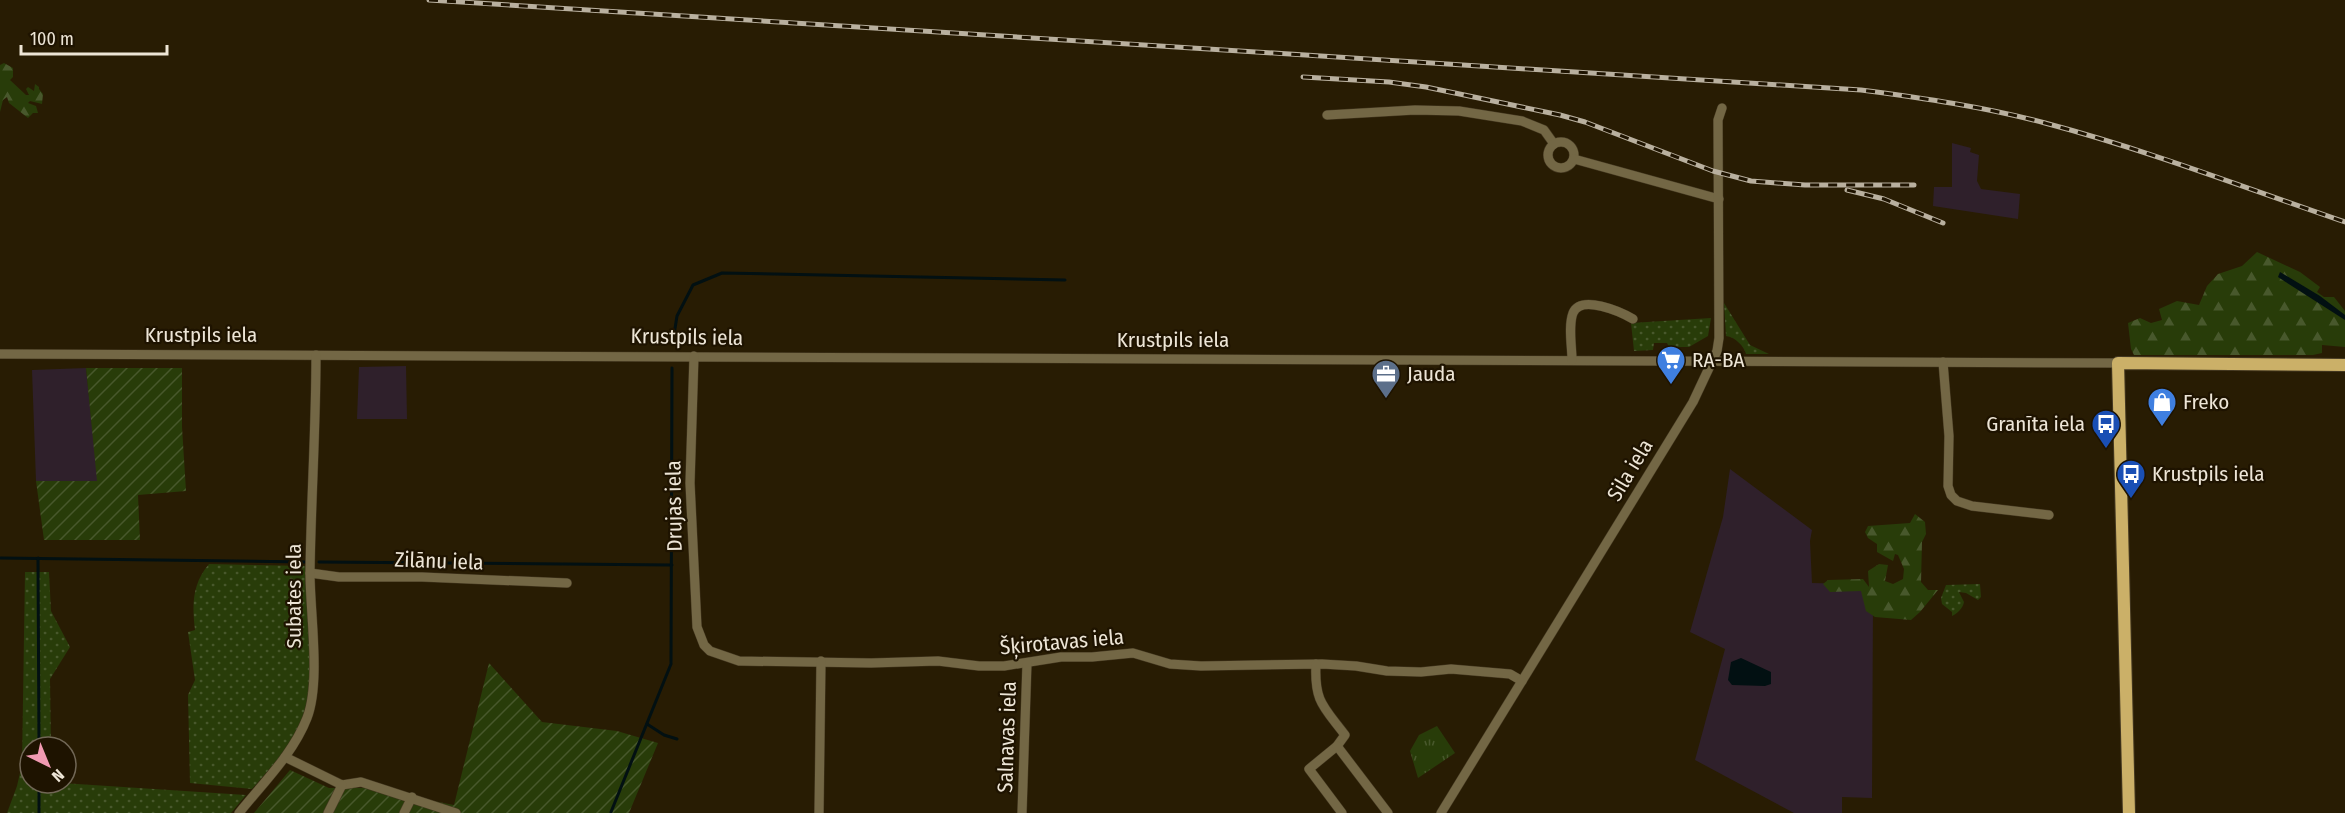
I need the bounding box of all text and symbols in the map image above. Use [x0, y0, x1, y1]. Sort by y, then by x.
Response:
scale bar [21, 18, 166, 56]
text: 100 m [30, 28, 74, 50]
street label: Krustpils iela [145, 322, 257, 348]
street label: Krustpils iela [631, 323, 743, 351]
street label: Krustpils iela [1117, 327, 1229, 353]
supermarket icon: RA-BA [1655, 344, 1687, 386]
place label: RA-BA [1692, 347, 1744, 373]
office icon: Jauda [1370, 358, 1402, 400]
place label: Jauda [1407, 361, 1456, 387]
shop icon: Freko [2146, 386, 2178, 428]
place label: Freko [2183, 389, 2229, 415]
bus stop icon: Granīta iela [2090, 408, 2122, 450]
place label: Granīta iela [1986, 411, 2085, 437]
street label: Sila iela [1601, 434, 1659, 506]
bus stop icon: Krustpils iela [2115, 458, 2147, 500]
street label: Drujas iela [660, 460, 688, 552]
place label: Krustpils iela [2152, 461, 2265, 487]
street label: Subates iela [281, 544, 307, 648]
street label: Zilānu iela [394, 546, 484, 576]
street label: Šķirotavas iela [999, 624, 1125, 660]
street label: Salnavas iela [992, 681, 1022, 793]
north arrow [18, 735, 78, 795]
text: N [48, 765, 68, 786]

